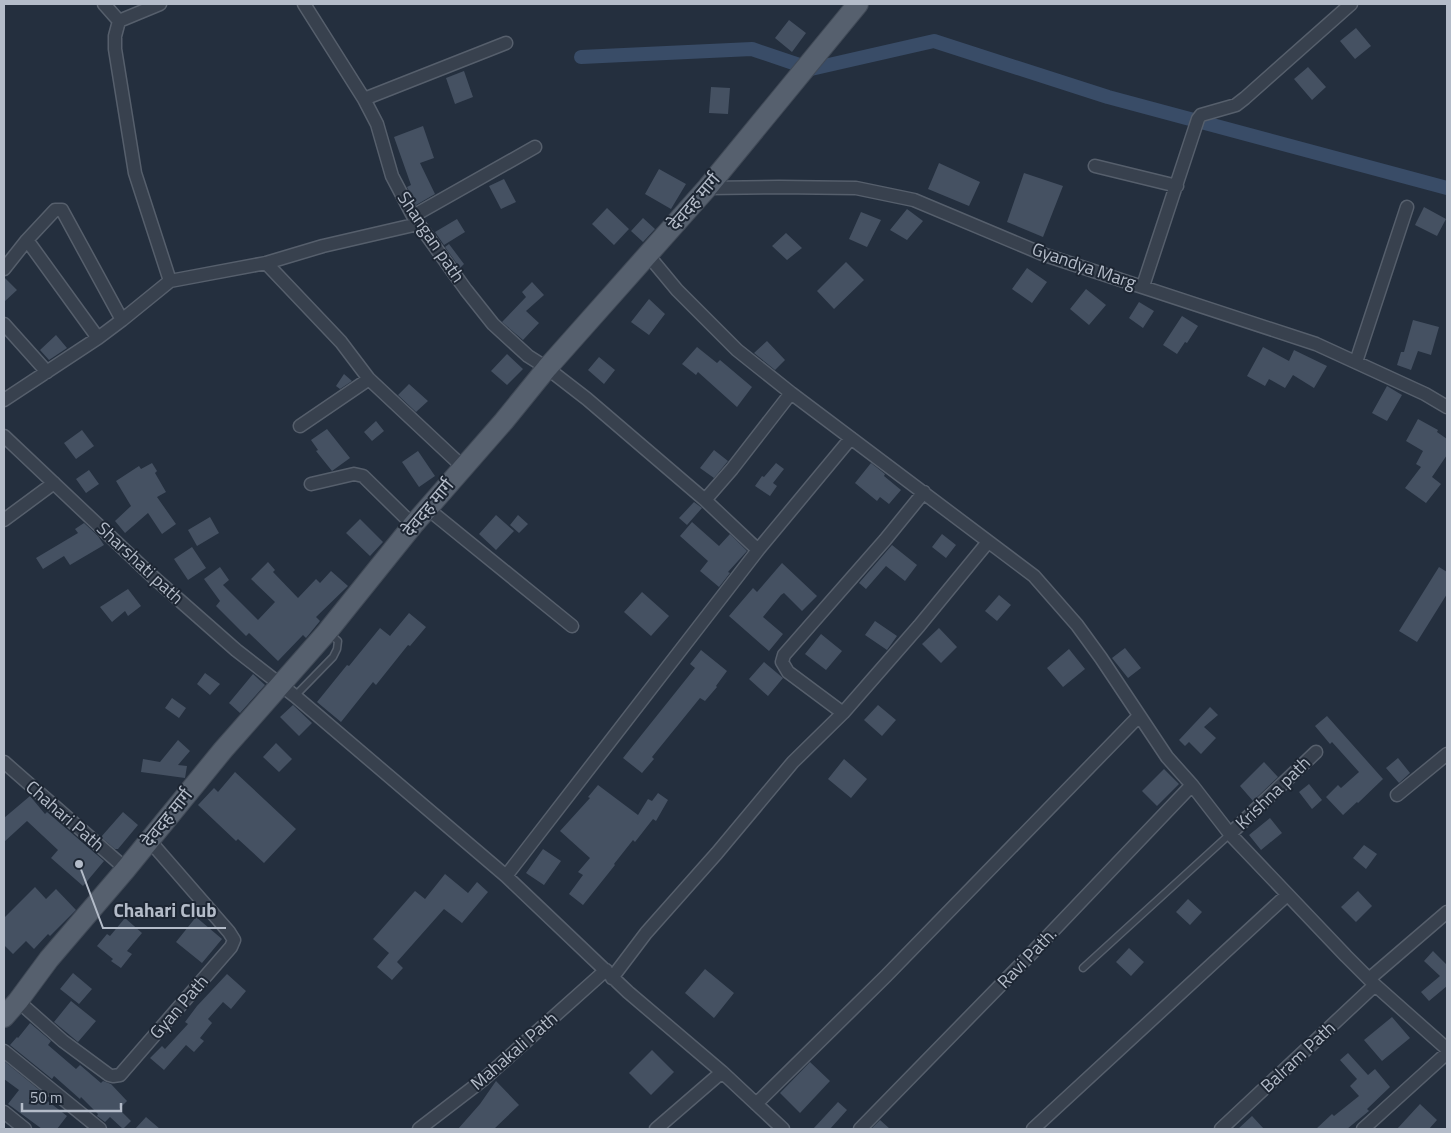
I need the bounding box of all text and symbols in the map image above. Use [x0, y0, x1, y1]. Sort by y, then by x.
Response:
street label: देवदह मार्ग [661, 166, 727, 236]
street label: Shangan path [391, 186, 472, 288]
street label: Gyandya Marg [1028, 235, 1140, 296]
street label: देवदह मार्ग [395, 472, 461, 542]
street label: Sharshati path [91, 515, 190, 610]
street label: Krishna path [1229, 750, 1316, 836]
street label: Chahari Path [20, 774, 111, 858]
street label: देवदह मार्ग [135, 782, 199, 853]
callout: Chahari Club [103, 894, 226, 928]
text: Chahari Club [113, 895, 217, 924]
street label: Ravi Path. [991, 921, 1063, 994]
street label: Gyan Path [143, 968, 214, 1045]
street label: Mahakali Path [464, 1005, 563, 1096]
street label: Balram Path [1254, 1015, 1341, 1099]
scale bar [22, 1080, 121, 1112]
text: 50 m [30, 1086, 63, 1109]

